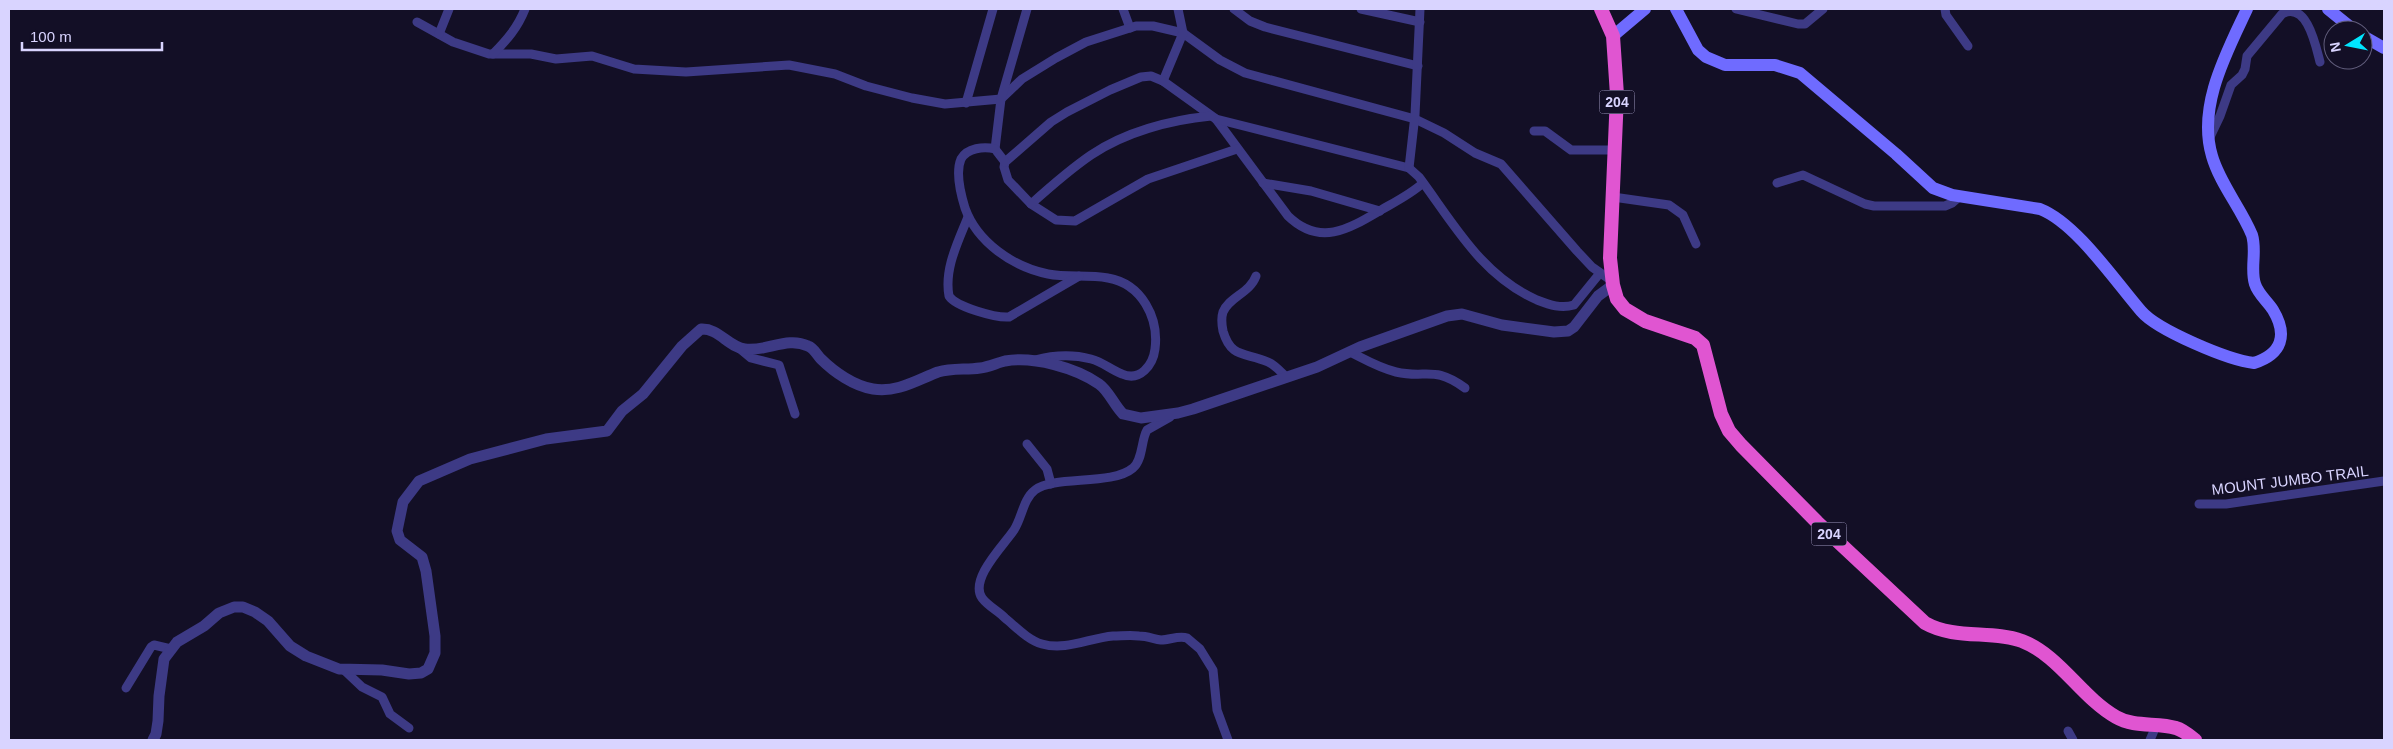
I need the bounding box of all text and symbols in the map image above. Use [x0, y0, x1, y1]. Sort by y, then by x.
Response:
scale bar [22, 20, 162, 52]
north arrow [2323, 20, 2373, 70]
text: 100 m [30, 28, 72, 45]
text: N [2326, 41, 2344, 54]
road number: 204 [1600, 90, 1634, 114]
street label: MOUNT JUMBO TRAIL [2211, 462, 2369, 498]
road number: 204 [1812, 522, 1846, 546]

